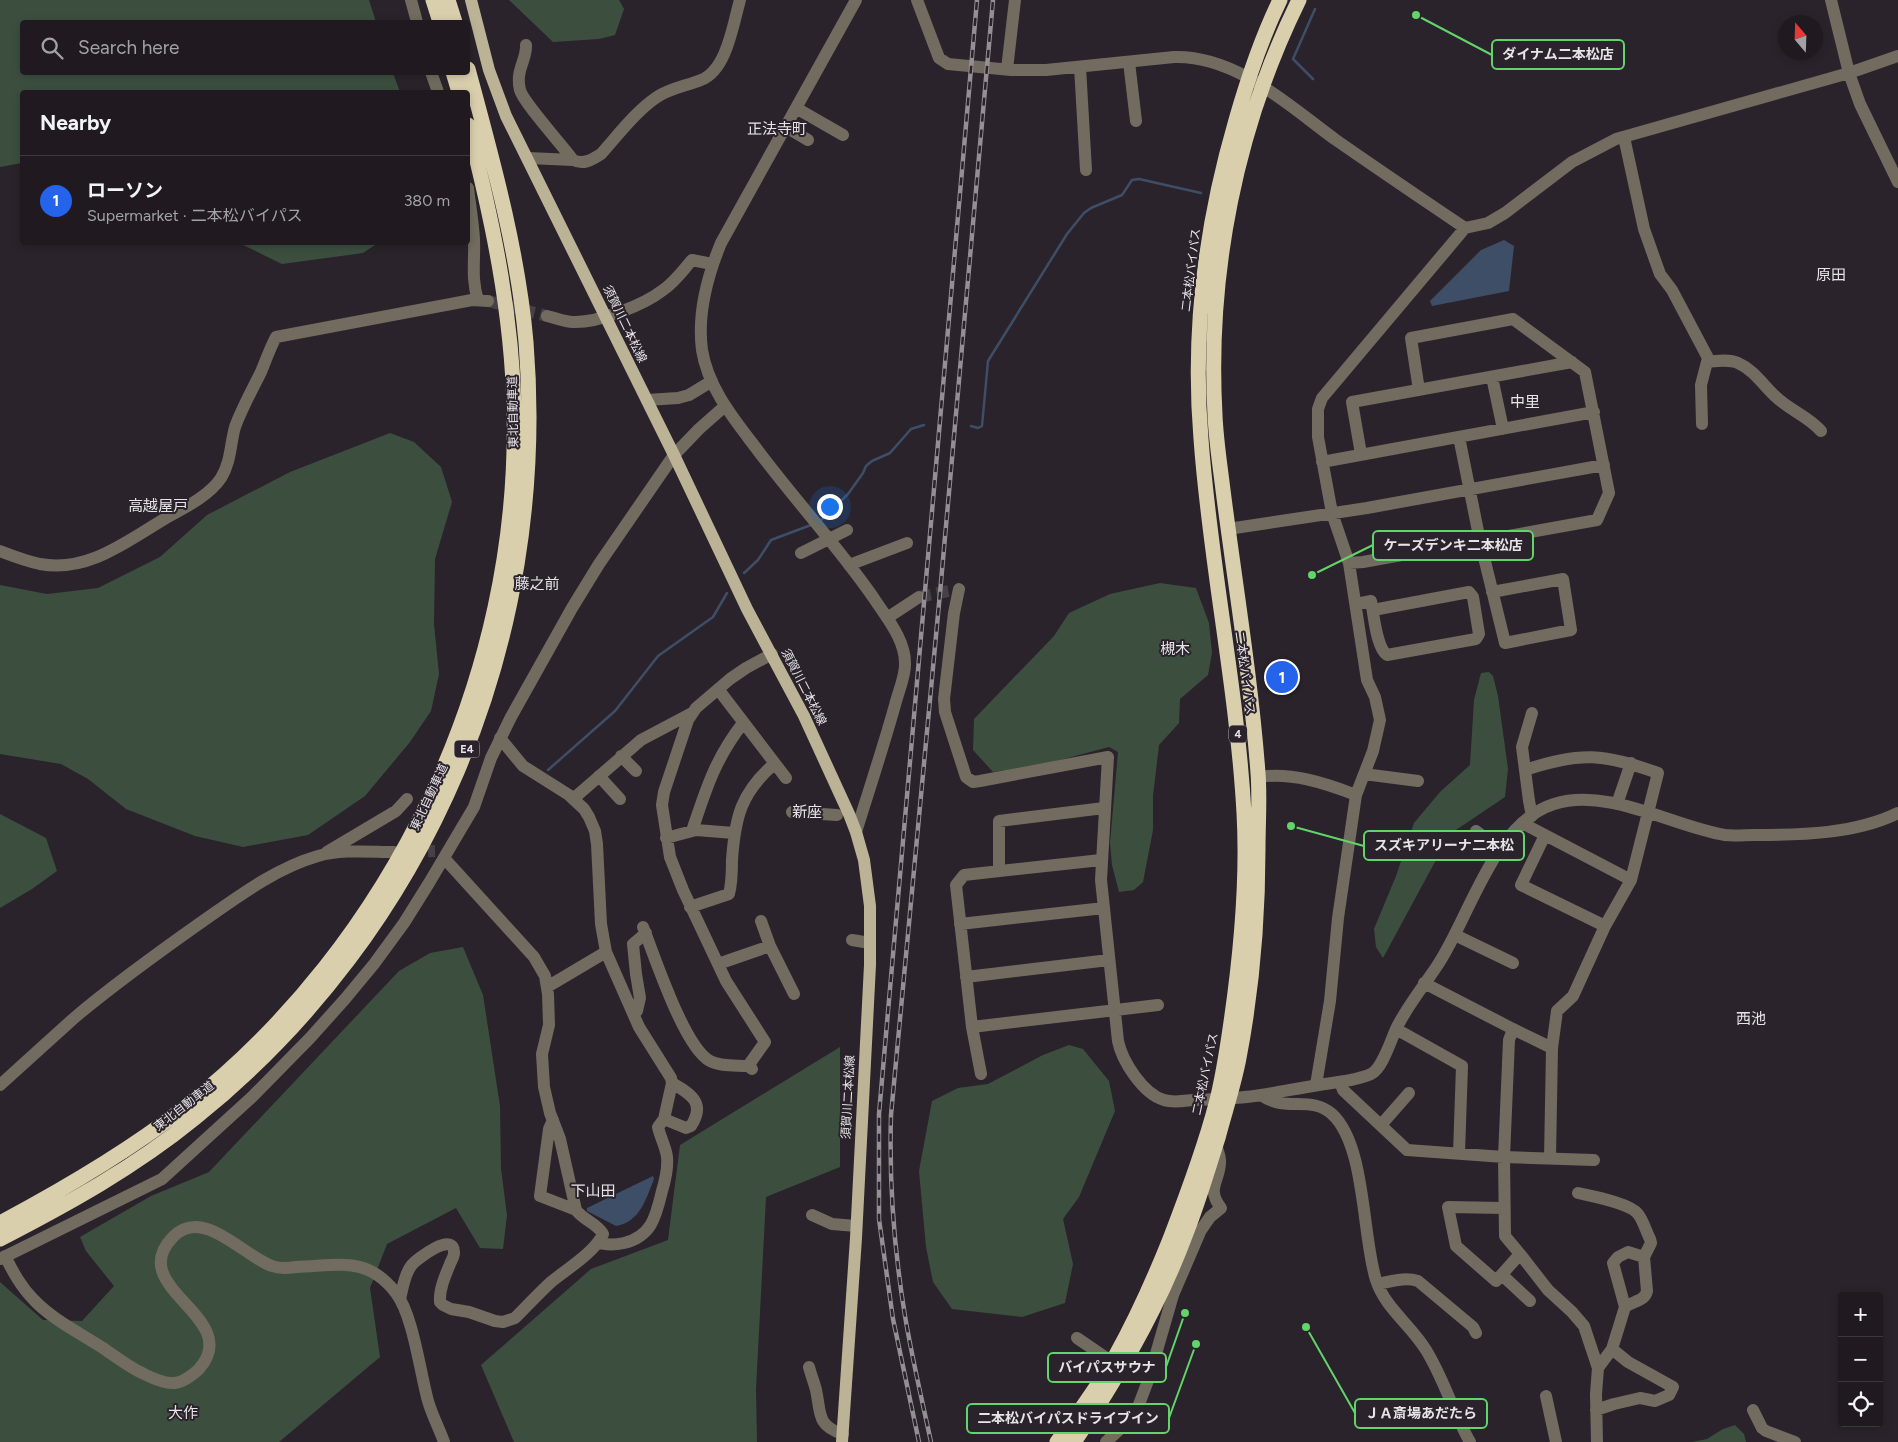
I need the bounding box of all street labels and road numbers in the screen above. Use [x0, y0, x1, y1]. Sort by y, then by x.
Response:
street label: 二本松バイパス [1179, 228, 1203, 312]
street label: 須賀川二本松線 [600, 283, 650, 365]
street label: 東北自動車道 [505, 376, 521, 448]
street label: 二本松バイパス [1232, 631, 1258, 715]
street label: 須賀川二本松線 [779, 646, 829, 728]
road number: 4 [1229, 726, 1247, 742]
road number: E4 [454, 741, 480, 758]
street label: 東北自動車道 [407, 761, 451, 833]
street label: 二本松バイパス [1189, 1032, 1221, 1116]
street label: 須賀川二本松線 [839, 1055, 857, 1139]
street label: 東北自動車道 [151, 1078, 217, 1134]

